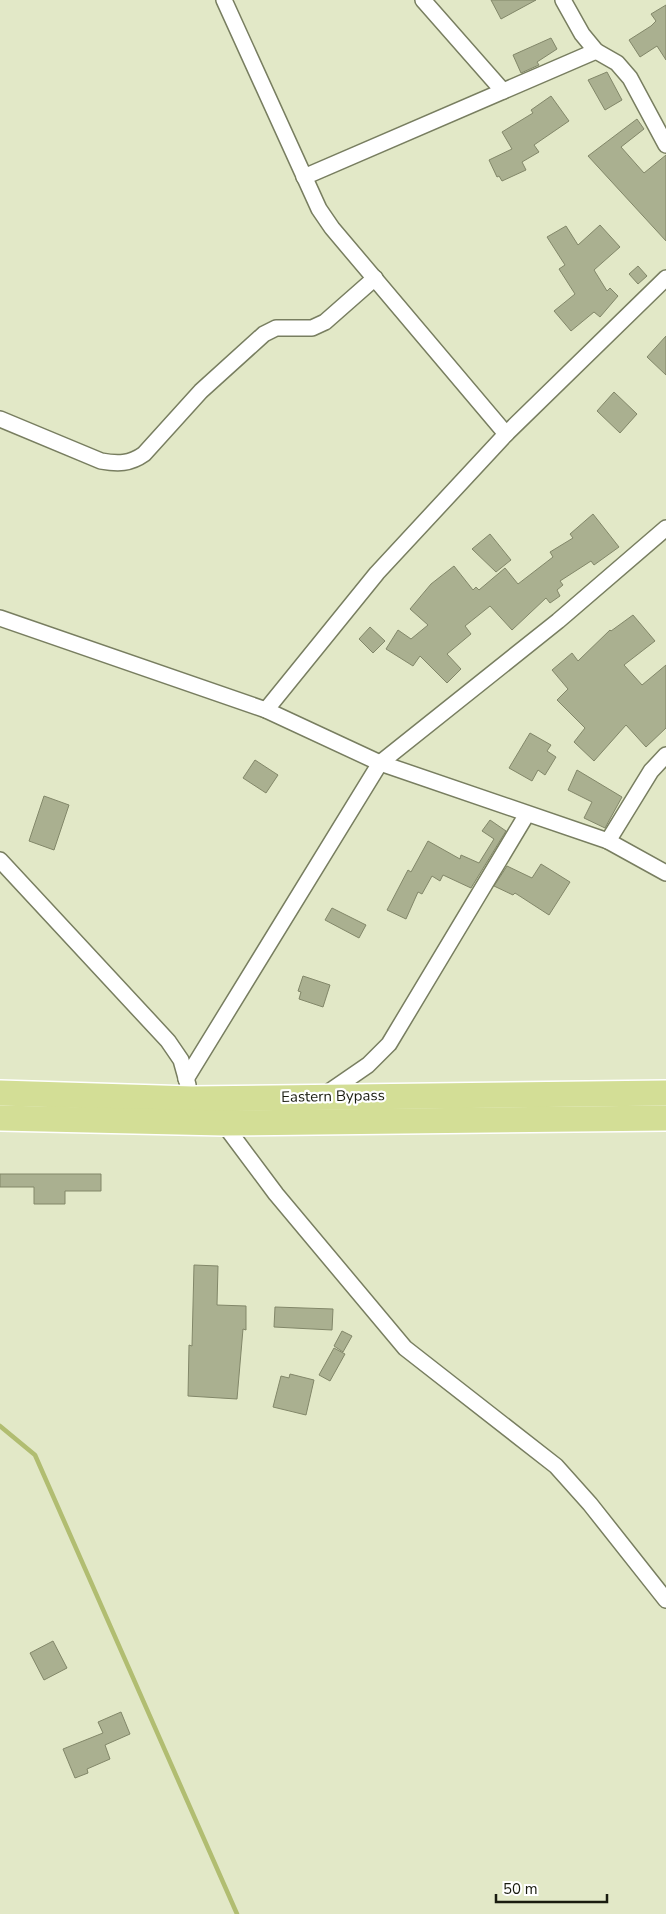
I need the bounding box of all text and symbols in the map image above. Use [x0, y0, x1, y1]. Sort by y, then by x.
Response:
street label: Eastern Bypass [281, 1085, 385, 1107]
scale bar [496, 1872, 607, 1904]
text: 50 m [503, 1879, 538, 1899]

